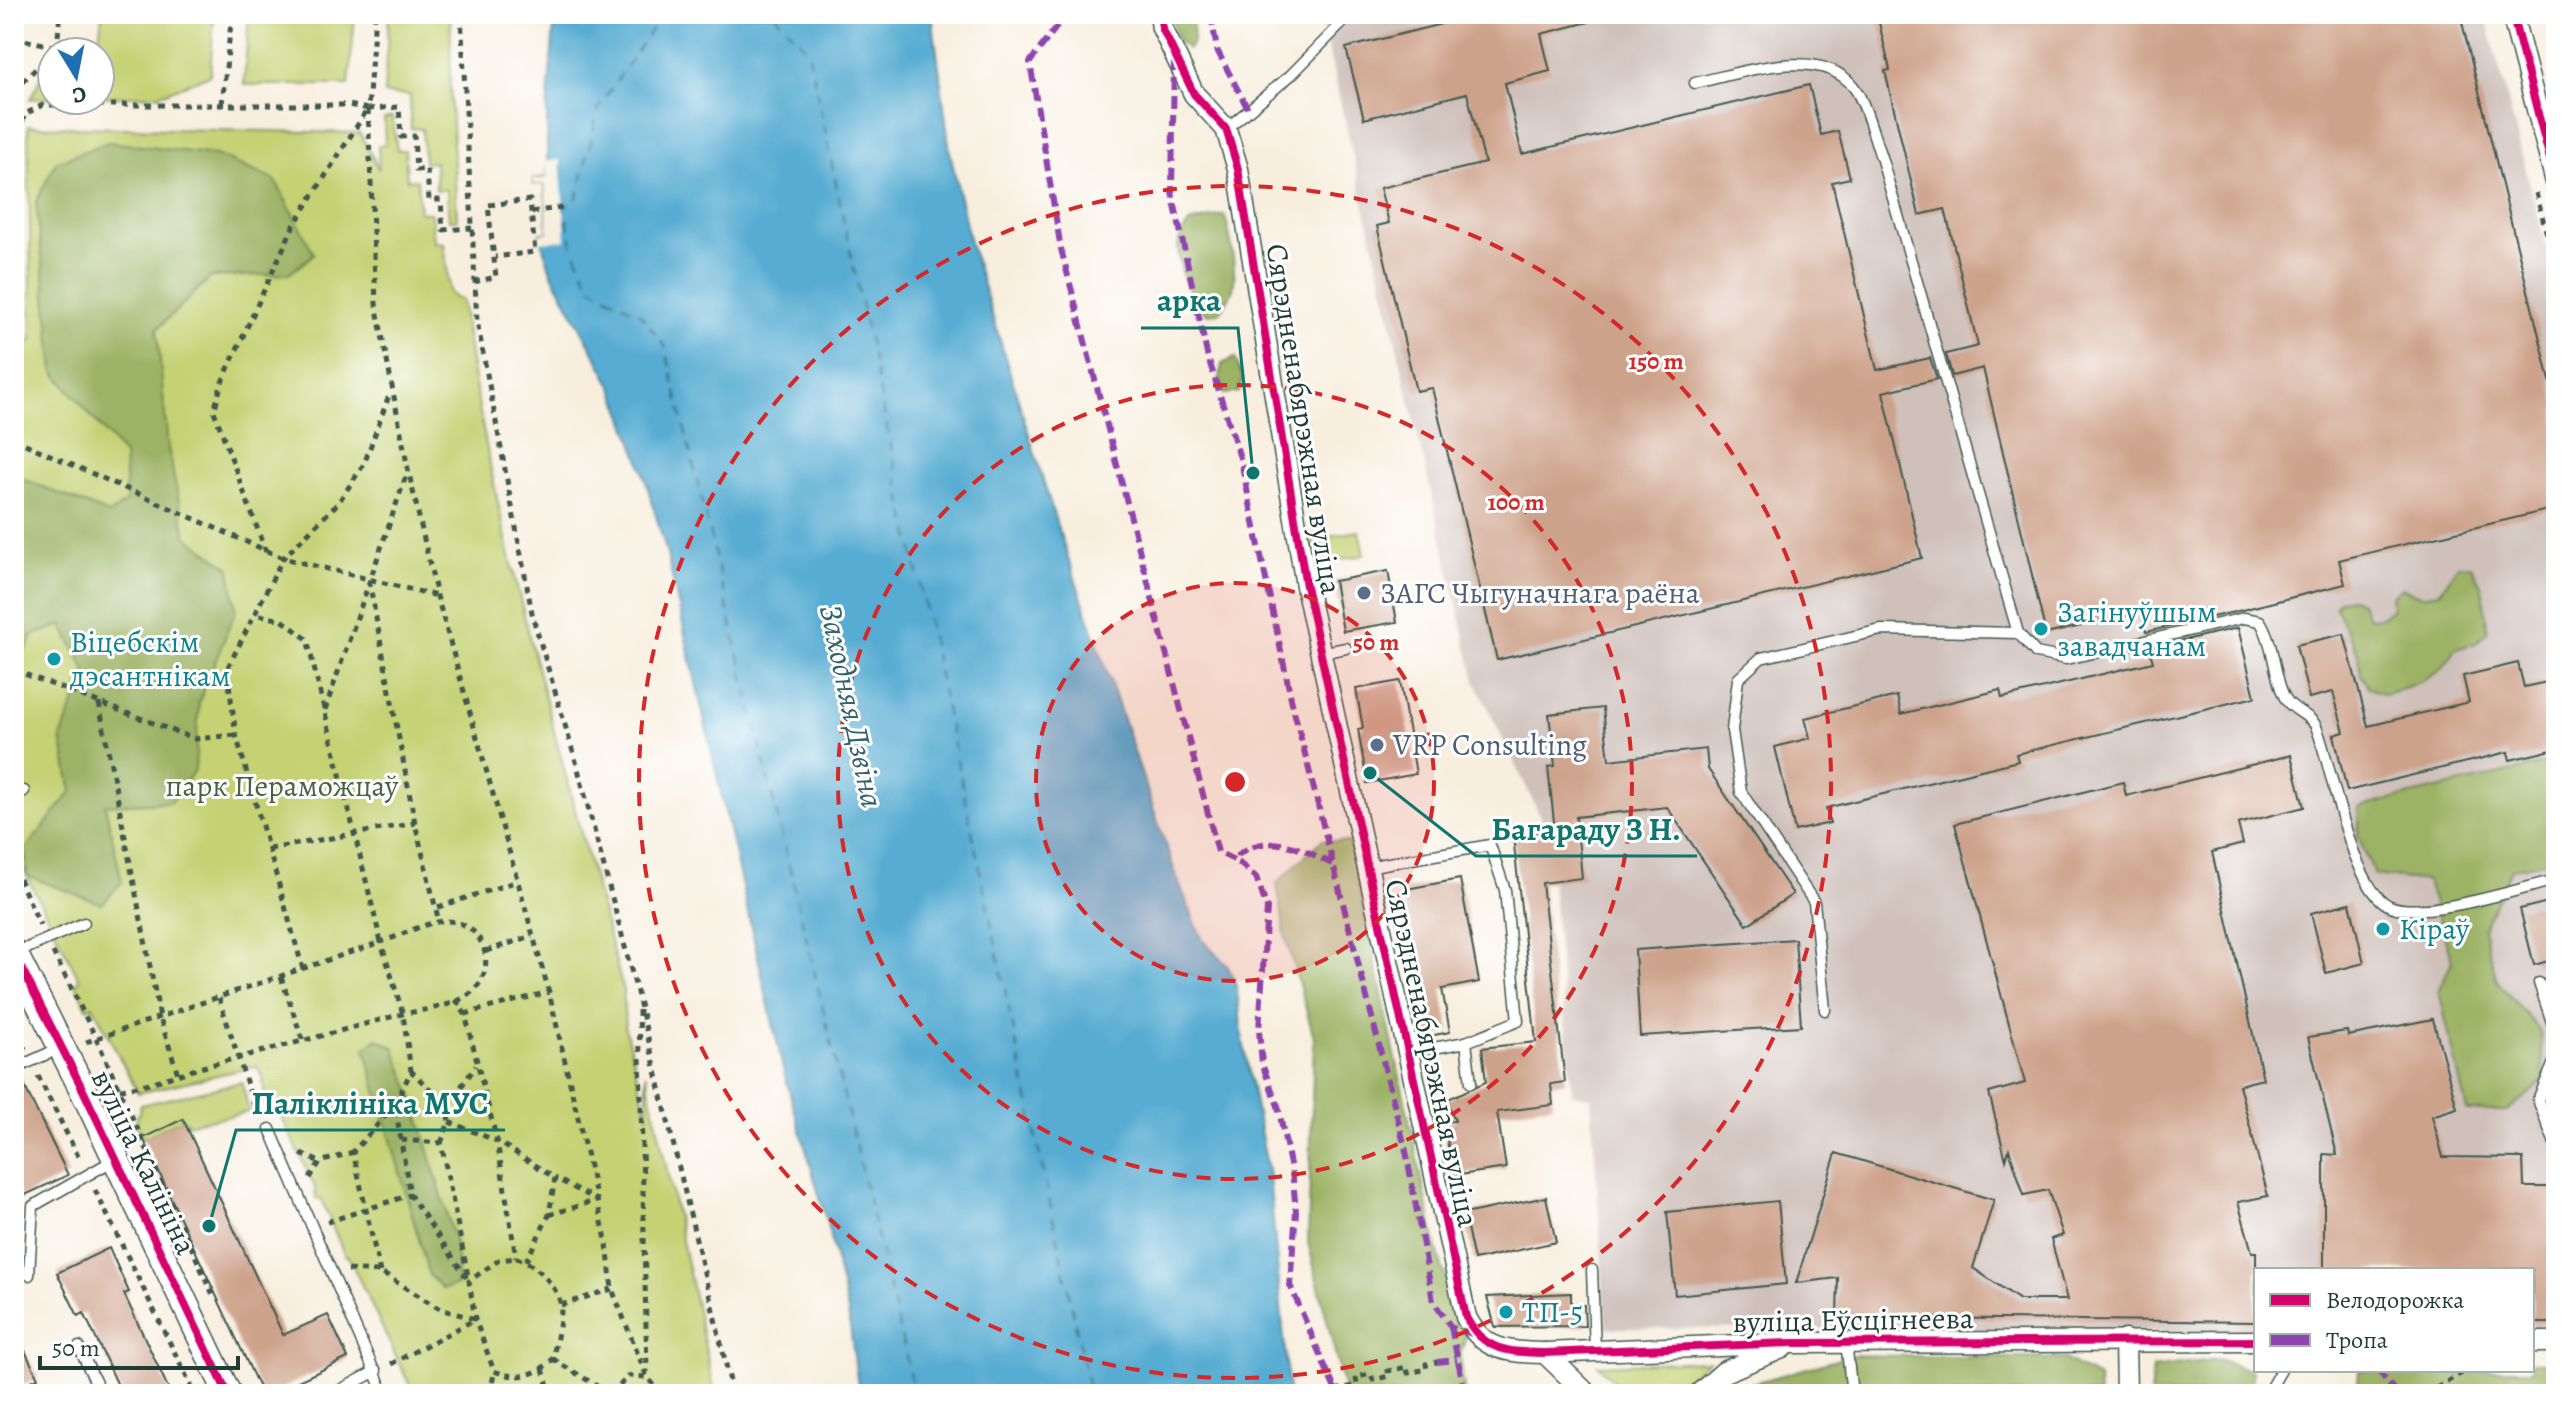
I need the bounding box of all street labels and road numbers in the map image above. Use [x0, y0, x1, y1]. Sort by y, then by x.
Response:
street label: Сярэдненабярэжная вуліца [1257, 241, 1352, 597]
street label: Сярэдненабярэжная вуліца [1376, 875, 1488, 1231]
street label: вуліца Калініна [82, 1063, 206, 1261]
street label: вуліца Еўсцігнеева [1732, 1298, 1974, 1342]

